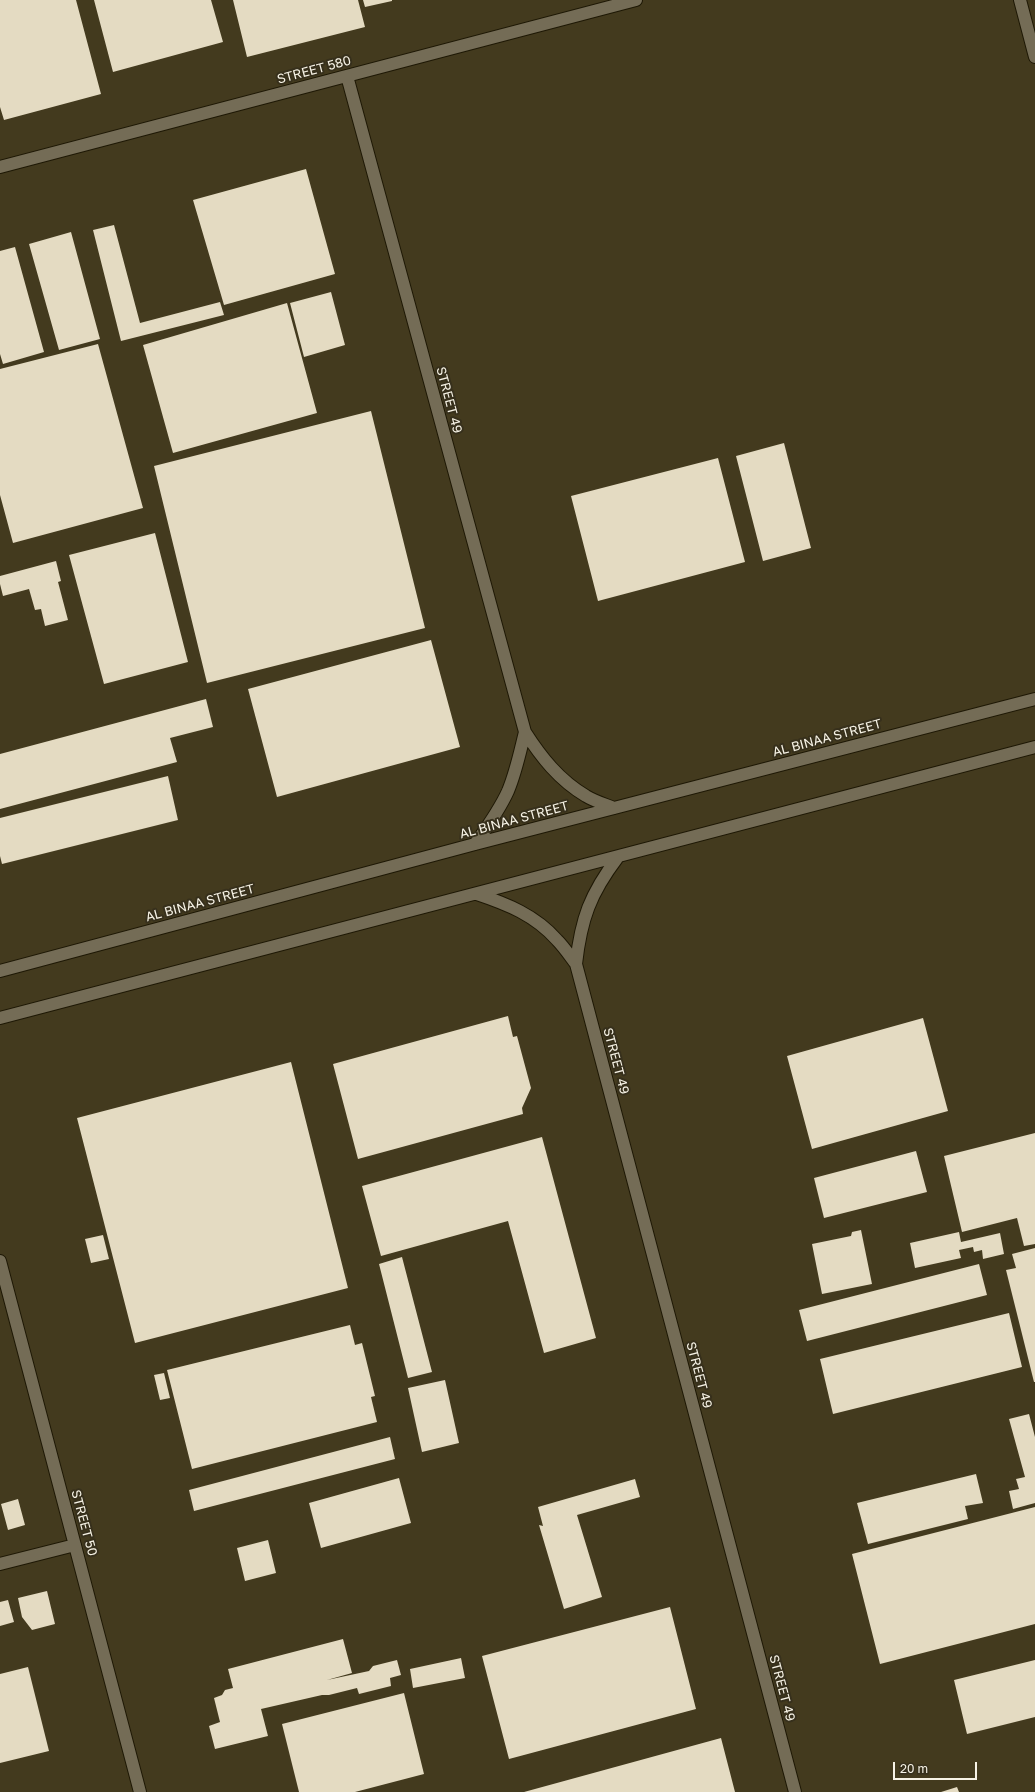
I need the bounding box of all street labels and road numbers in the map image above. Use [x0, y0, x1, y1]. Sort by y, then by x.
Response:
street label: STREET 580 [275, 53, 353, 87]
street label: STREET 49 [433, 365, 465, 435]
street label: AL BINAA STREET [771, 716, 883, 760]
street label: AL BINAA STREET [458, 798, 570, 842]
street label: AL BINAA STREET [144, 881, 256, 925]
street label: STREET 49 [600, 1026, 632, 1096]
street label: STREET 49 [683, 1340, 715, 1410]
street label: STREET 50 [68, 1488, 100, 1558]
street label: STREET 49 [766, 1653, 798, 1723]

